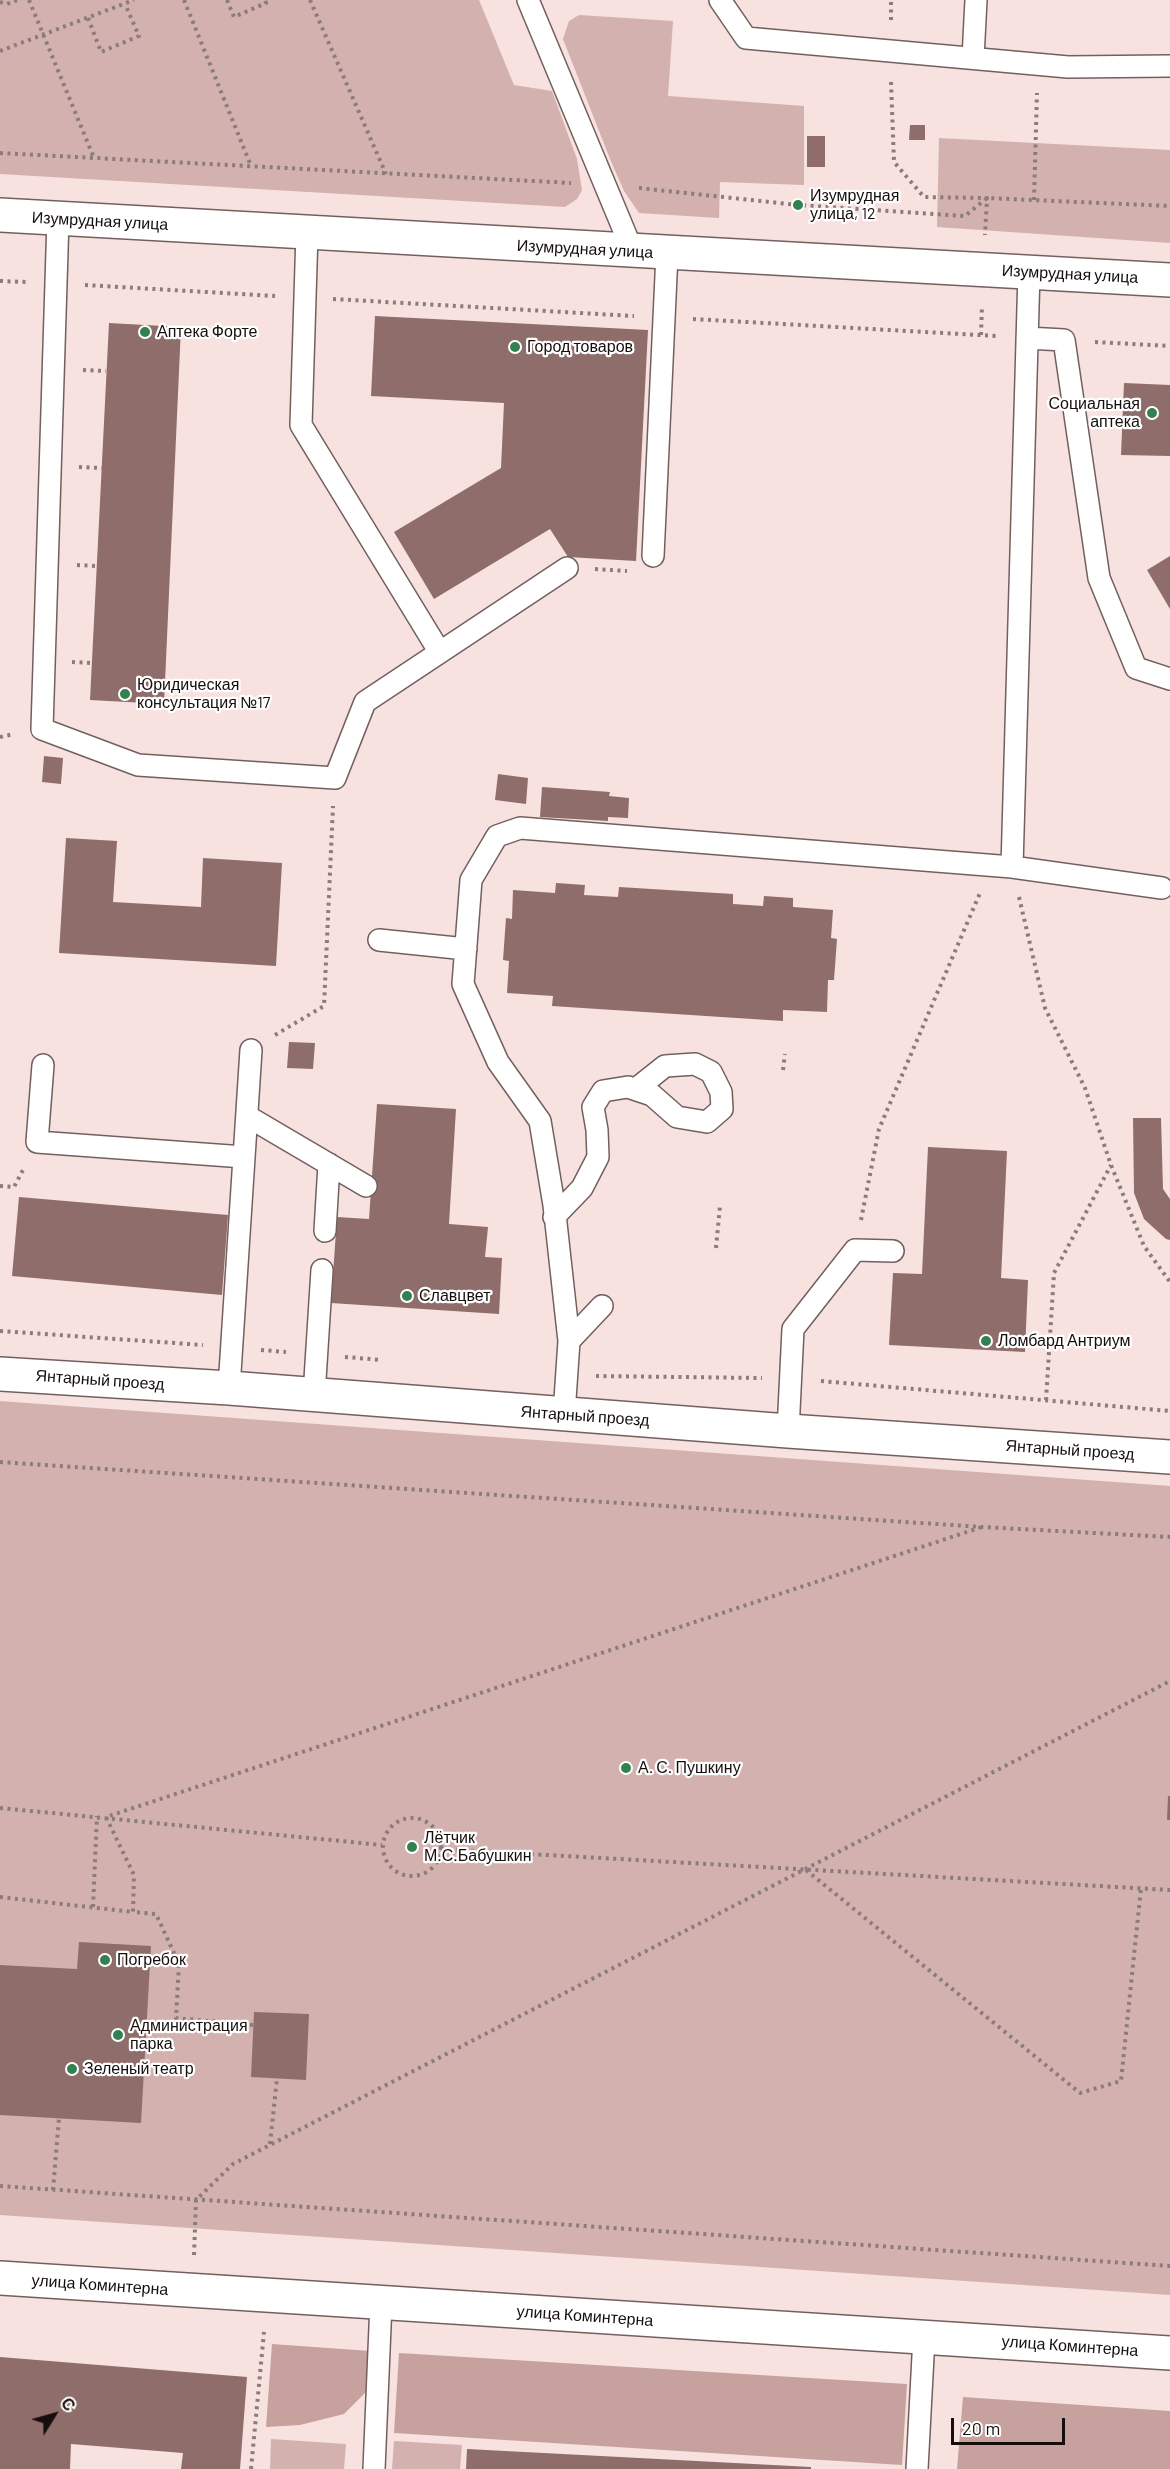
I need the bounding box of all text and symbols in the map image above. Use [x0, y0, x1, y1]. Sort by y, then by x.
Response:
place label: Изумрудная улица, 12 [810, 186, 899, 224]
marker: Изумрудная улица, 12 [791, 198, 805, 212]
street label: Изумрудная улица [31, 208, 169, 234]
street label: Изумрудная улица [516, 236, 654, 262]
street label: Изумрудная улица [1001, 261, 1139, 287]
place label: Аптека Форте [157, 322, 257, 342]
marker: Аптека Форте [138, 325, 152, 339]
place label: Город товаров [527, 337, 633, 357]
marker: Город товаров [508, 340, 522, 354]
place label: Социальная аптека [1048, 394, 1140, 432]
marker: Социальная аптека [1145, 406, 1159, 420]
place label: Юридическая консультация №17 [137, 675, 270, 713]
marker: Юридическая консультация №17 [118, 687, 132, 701]
place label: Славцвет [419, 1286, 490, 1306]
marker: Славцвет [400, 1289, 414, 1303]
place label: Ломбард Антриум [998, 1331, 1130, 1351]
marker: Ломбард Антриум [979, 1334, 993, 1348]
street label: Янтарный проезд [35, 1366, 165, 1394]
street label: Янтарный проезд [520, 1402, 650, 1430]
street label: Янтарный проезд [1005, 1436, 1135, 1464]
place label: А. С. Пушкину [638, 1758, 741, 1778]
marker: А. С. Пушкину [619, 1761, 633, 1775]
place label: Лётчик М.С.Бабушкин [424, 1828, 532, 1866]
marker: Лётчик М.С.Бабушкин [405, 1840, 419, 1854]
place label: Погребок [117, 1950, 186, 1970]
marker: Погребок [98, 1953, 112, 1967]
place label: Администрация парка [130, 2016, 248, 2054]
marker: Администрация парка [111, 2028, 125, 2042]
place label: Зеленый театр [84, 2059, 194, 2079]
marker: Зеленый театр [65, 2062, 79, 2076]
street label: улица Коминтерна [31, 2271, 169, 2299]
street label: улица Коминтерна [516, 2302, 654, 2330]
street label: улица Коминтерна [1001, 2332, 1139, 2360]
north arrow [24, 2385, 84, 2445]
text: С [58, 2394, 80, 2414]
scale bar [954, 2406, 1068, 2444]
text: 20 m [962, 2417, 1000, 2439]

